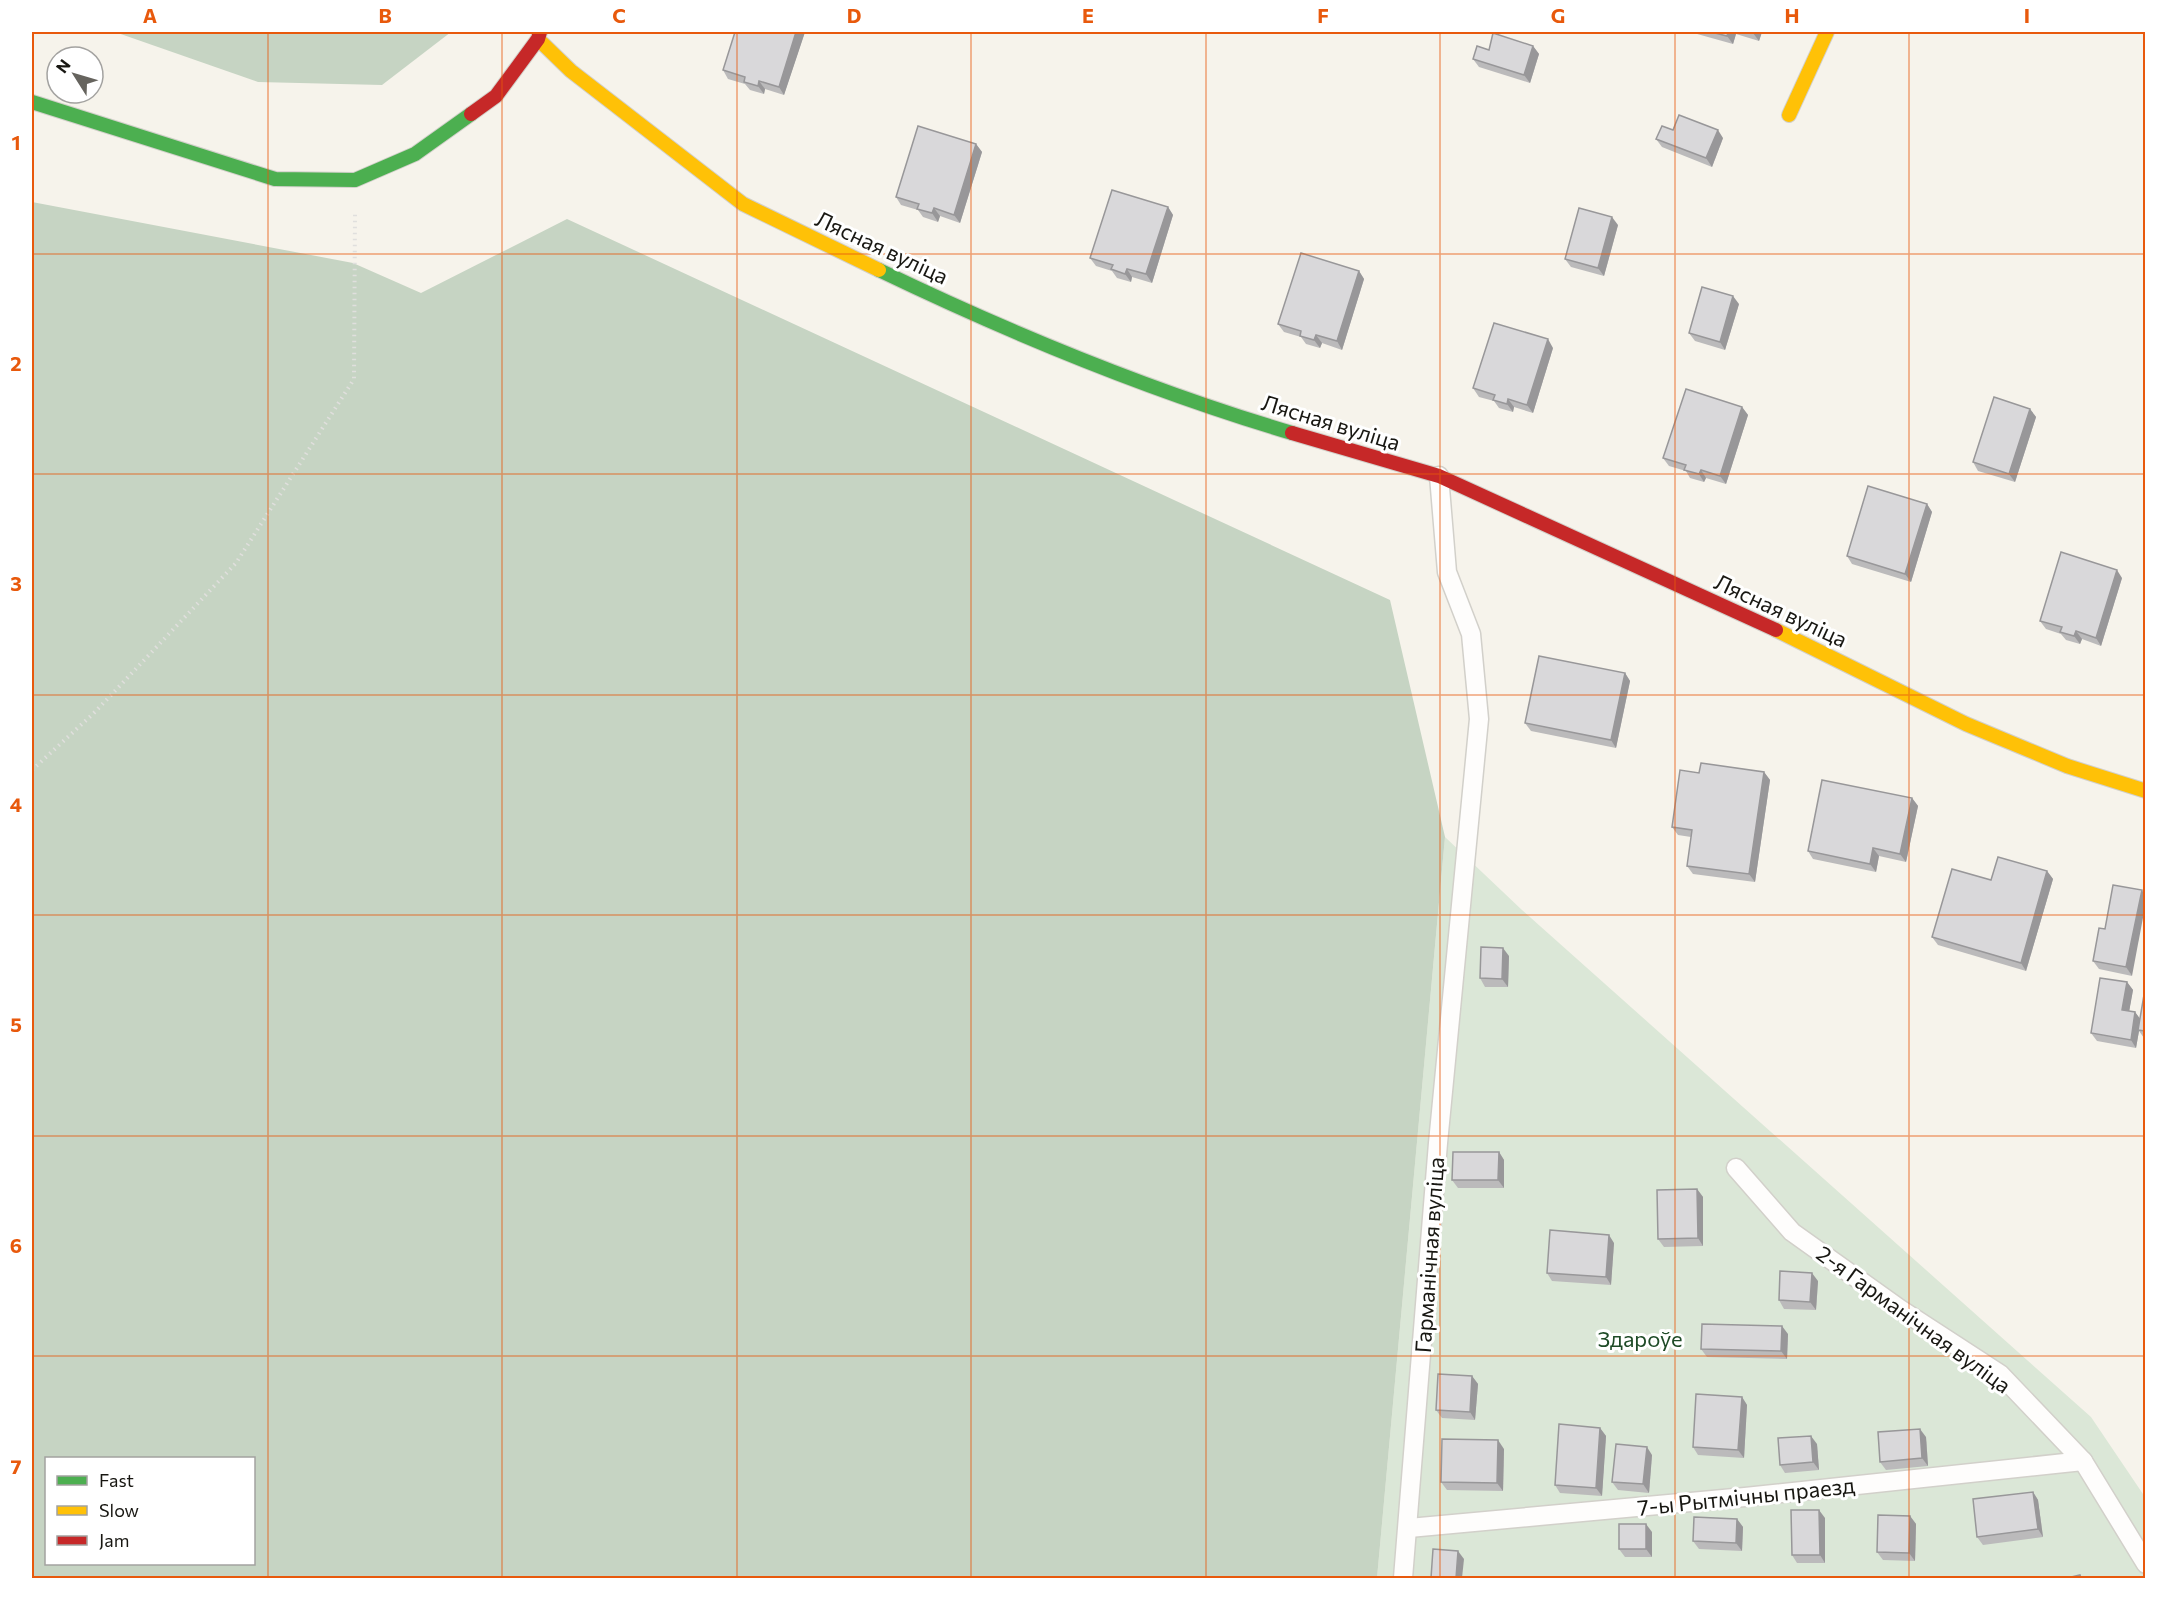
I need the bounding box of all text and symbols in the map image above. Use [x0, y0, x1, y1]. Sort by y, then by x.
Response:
text: A [143, 3, 157, 27]
text: B [378, 3, 392, 27]
text: C [612, 3, 626, 27]
text: D [847, 3, 861, 27]
text: E [1082, 3, 1094, 27]
text: F [1317, 3, 1329, 27]
text: G [1551, 3, 1565, 27]
text: H [1785, 3, 1800, 27]
text: I [2024, 3, 2030, 27]
north arrow [45, 45, 105, 105]
text: N [51, 55, 74, 76]
text: 1 [11, 130, 21, 154]
street label: Лясная вуліца [811, 204, 953, 290]
text: 2 [10, 351, 22, 375]
street label: Лясная вуліца [1258, 388, 1404, 456]
street label: Лясная вуліца [1710, 567, 1852, 653]
text: 3 [10, 571, 22, 595]
text: 4 [10, 792, 22, 816]
text: 5 [10, 1012, 22, 1036]
street label: Гарманічная вуліца [1409, 1156, 1449, 1354]
text: 6 [10, 1233, 22, 1257]
street label: 2-я Гарманічная вуліца [1812, 1239, 2016, 1399]
park label: Здароўе [1597, 1325, 1683, 1352]
text: 7 [11, 1454, 22, 1478]
legend [45, 1457, 255, 1565]
text: Fast [99, 1469, 134, 1491]
street label: 7-ы Рытмічны праезд [1636, 1471, 1856, 1521]
text: Slow [99, 1499, 139, 1521]
text: Jam [99, 1529, 129, 1551]

